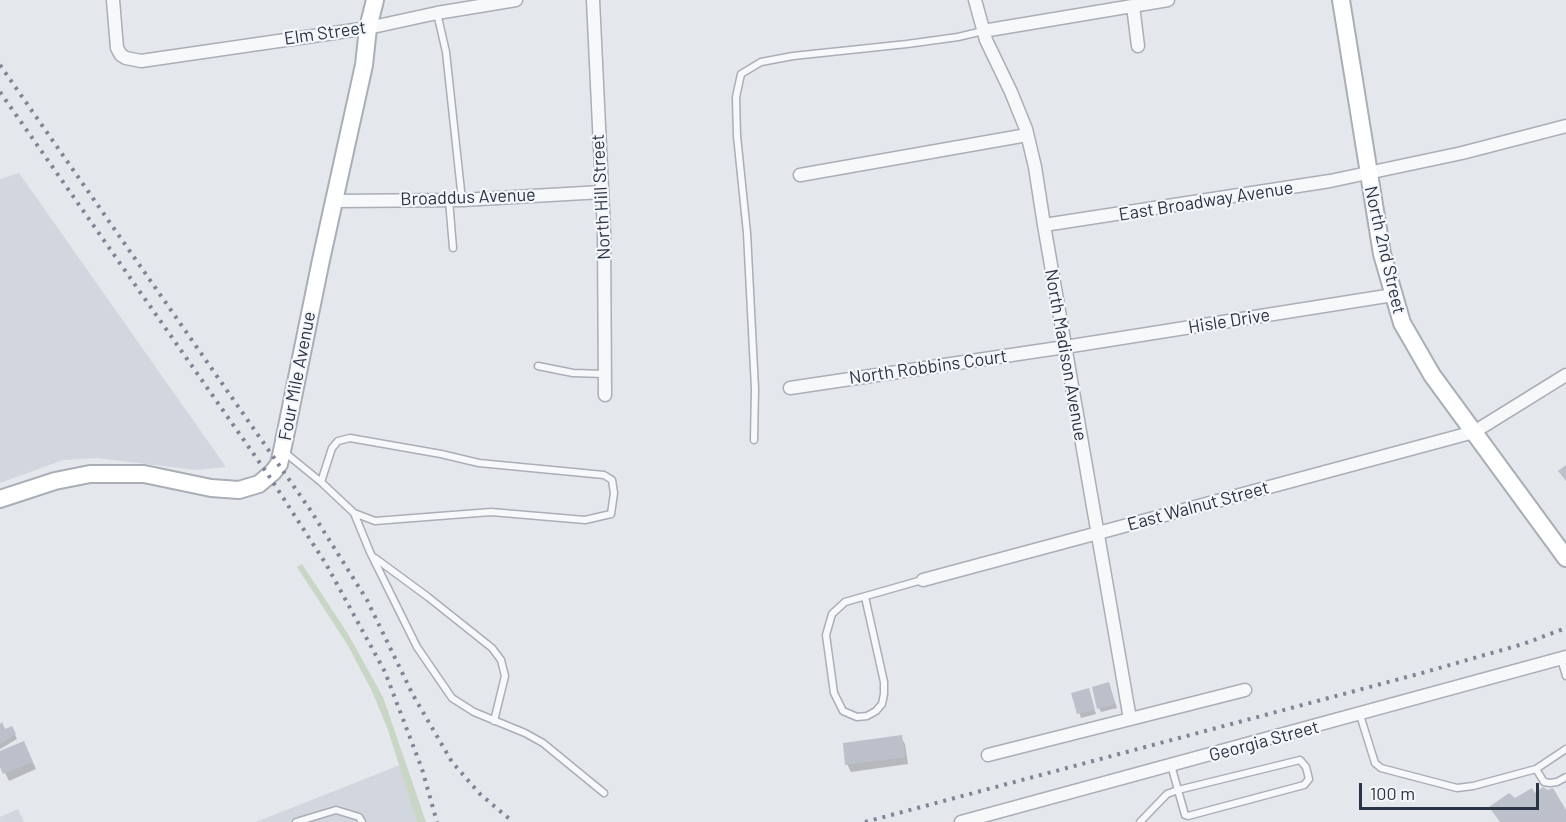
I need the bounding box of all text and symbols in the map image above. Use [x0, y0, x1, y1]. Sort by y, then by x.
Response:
street label: Elm Street [283, 17, 367, 49]
street label: North Hill Street [587, 134, 615, 260]
street label: East Broadway Avenue [1117, 177, 1295, 225]
street label: Broaddus Avenue [400, 184, 536, 210]
street label: North 2nd Street [1360, 184, 1410, 316]
street label: North Madison Avenue [1040, 267, 1092, 443]
street label: Hisle Drive [1187, 304, 1271, 338]
street label: Four Mile Avenue [274, 310, 320, 442]
street label: North Robbins Court [848, 345, 1008, 389]
street label: East Walnut Street [1125, 477, 1271, 535]
street label: Georgia Street [1207, 716, 1321, 766]
scale bar [1362, 771, 1542, 809]
text: 100 m [1370, 782, 1415, 804]

